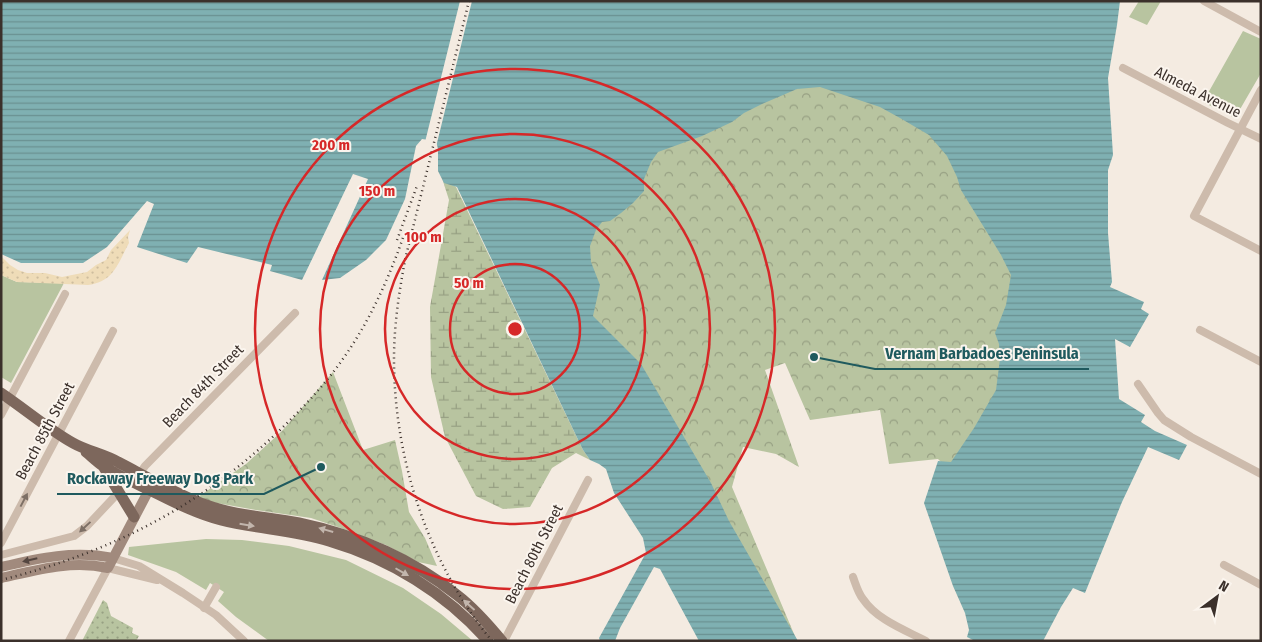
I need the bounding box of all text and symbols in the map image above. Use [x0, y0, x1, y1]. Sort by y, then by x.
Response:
street label: Almeda Avenue [1152, 62, 1244, 122]
text: 200 m [311, 136, 350, 154]
text: 150 m [359, 182, 395, 200]
text: 100 m [404, 228, 442, 246]
text: 50 m [454, 274, 484, 292]
centre of rings [506, 320, 524, 338]
callout: Vernam Barbadoes Peninsula [875, 338, 1089, 369]
street label: Beach 84th Street [159, 341, 247, 431]
text: Vernam Barbadoes Peninsula [884, 344, 1079, 363]
street label: Beach 85th Street [12, 379, 78, 483]
callout: Rockaway Freeway Dog Park [57, 463, 264, 494]
text: Rockaway Freeway Dog Park [67, 469, 254, 488]
one-way arrow [20, 493, 28, 508]
street label: Beach 80th Street [501, 501, 567, 607]
one-way arrow [79, 521, 91, 533]
one-way arrow [240, 521, 256, 529]
one-way arrow [319, 525, 334, 533]
one-way arrow [23, 556, 38, 564]
one-way arrow [395, 567, 408, 576]
north arrow [1192, 572, 1242, 622]
text: N [1216, 577, 1232, 596]
one-way arrow [463, 599, 475, 611]

